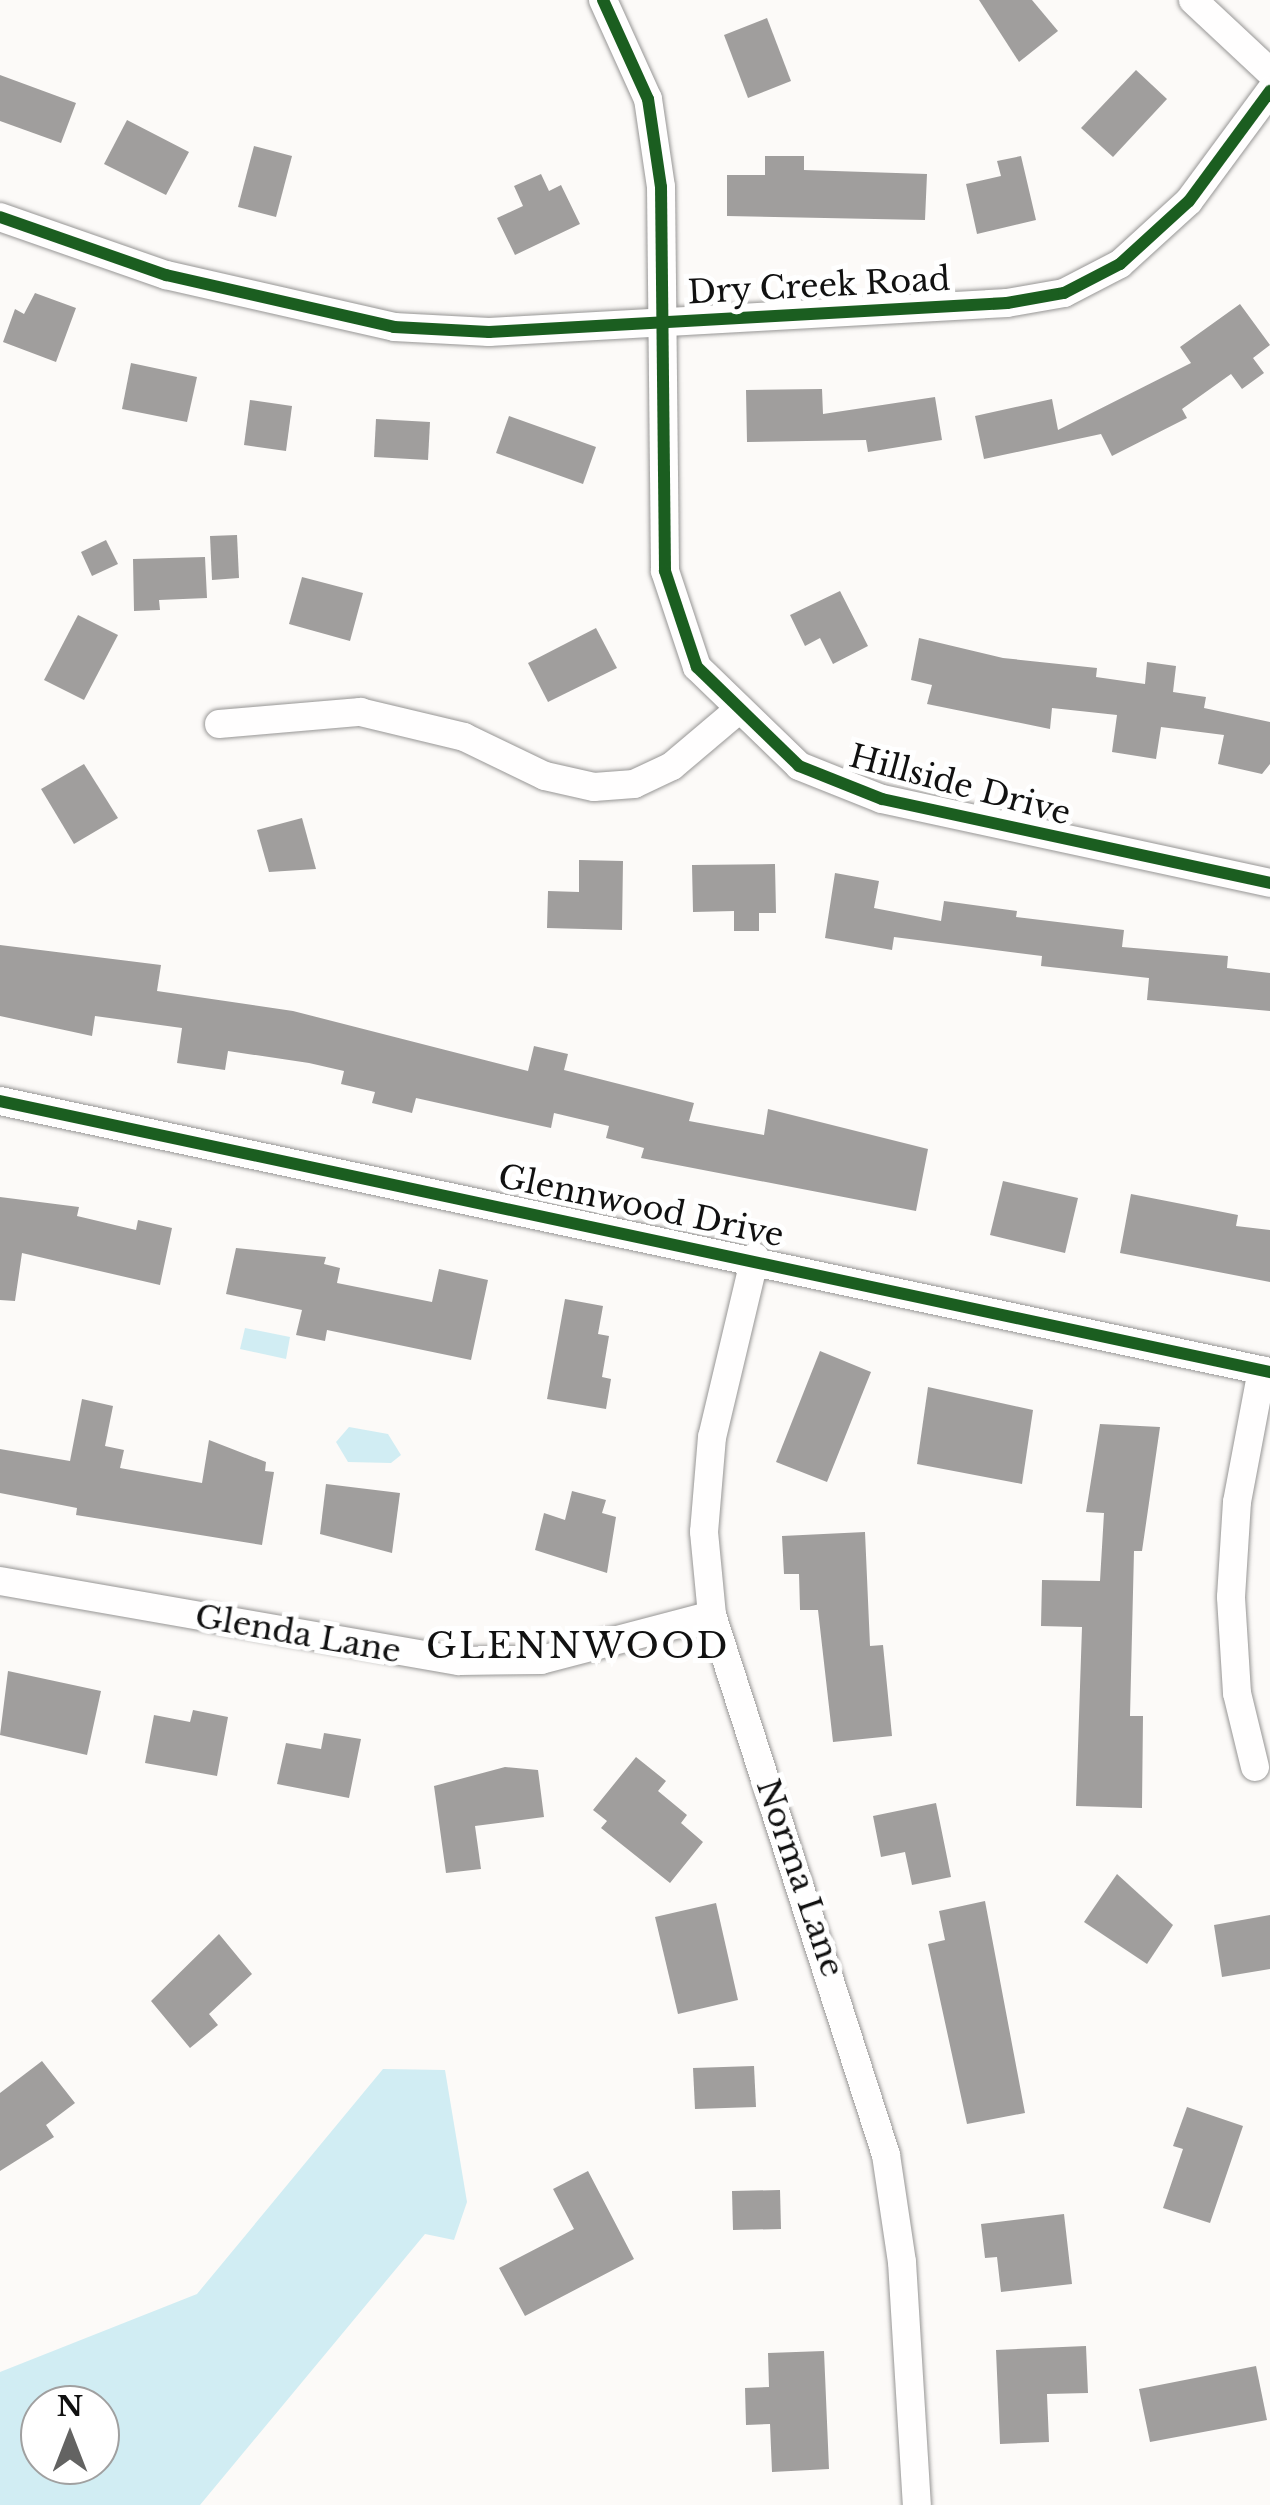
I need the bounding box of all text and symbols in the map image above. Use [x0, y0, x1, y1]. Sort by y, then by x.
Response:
street label: Dry Creek Road [686, 260, 952, 312]
street label: Hillside Drive [845, 737, 1075, 833]
street label: Glennwood Drive [495, 1157, 787, 1255]
street label: Glenda Lane [192, 1597, 404, 1671]
district label: GLENNWOOD [426, 1625, 730, 1667]
street label: Norma Lane [748, 1774, 852, 1982]
north arrow [20, 2385, 120, 2485]
text: N [57, 2389, 83, 2424]

